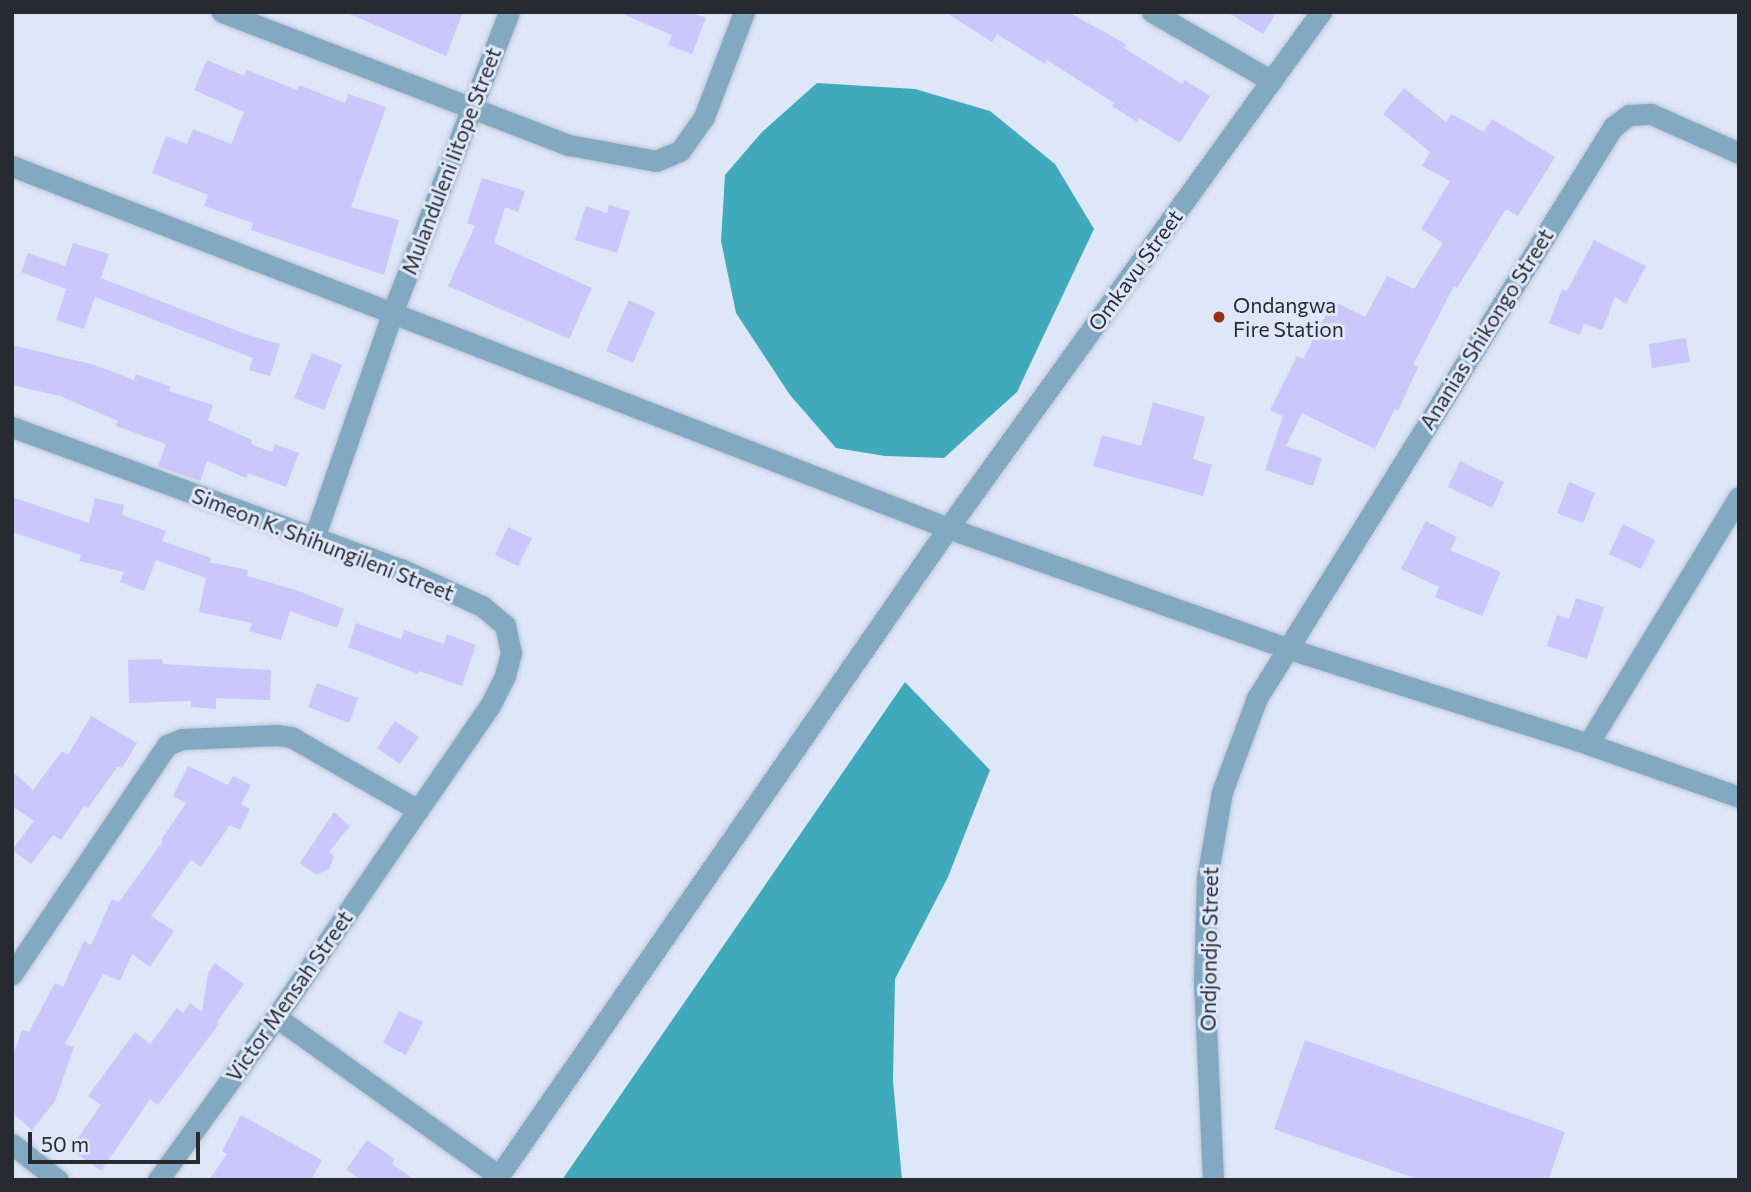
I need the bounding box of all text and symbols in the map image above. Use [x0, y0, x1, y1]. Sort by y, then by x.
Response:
street label: Mulanduleni Iitope Street [396, 44, 506, 278]
street label: Omkavu Street [1083, 205, 1187, 335]
street label: Ananias Shikongo Street [1414, 224, 1558, 434]
place label: Ondangwa Fire Station [1233, 292, 1344, 342]
marker: Ondangwa Fire Station [1211, 309, 1227, 325]
street label: Simeon K. Shihungileni Street [189, 482, 457, 606]
street label: Ondjondjo Street [1195, 866, 1223, 1032]
street label: Victor Mensah Street [221, 906, 357, 1086]
scale bar [32, 1118, 203, 1162]
text: 50 m [41, 1131, 89, 1156]

